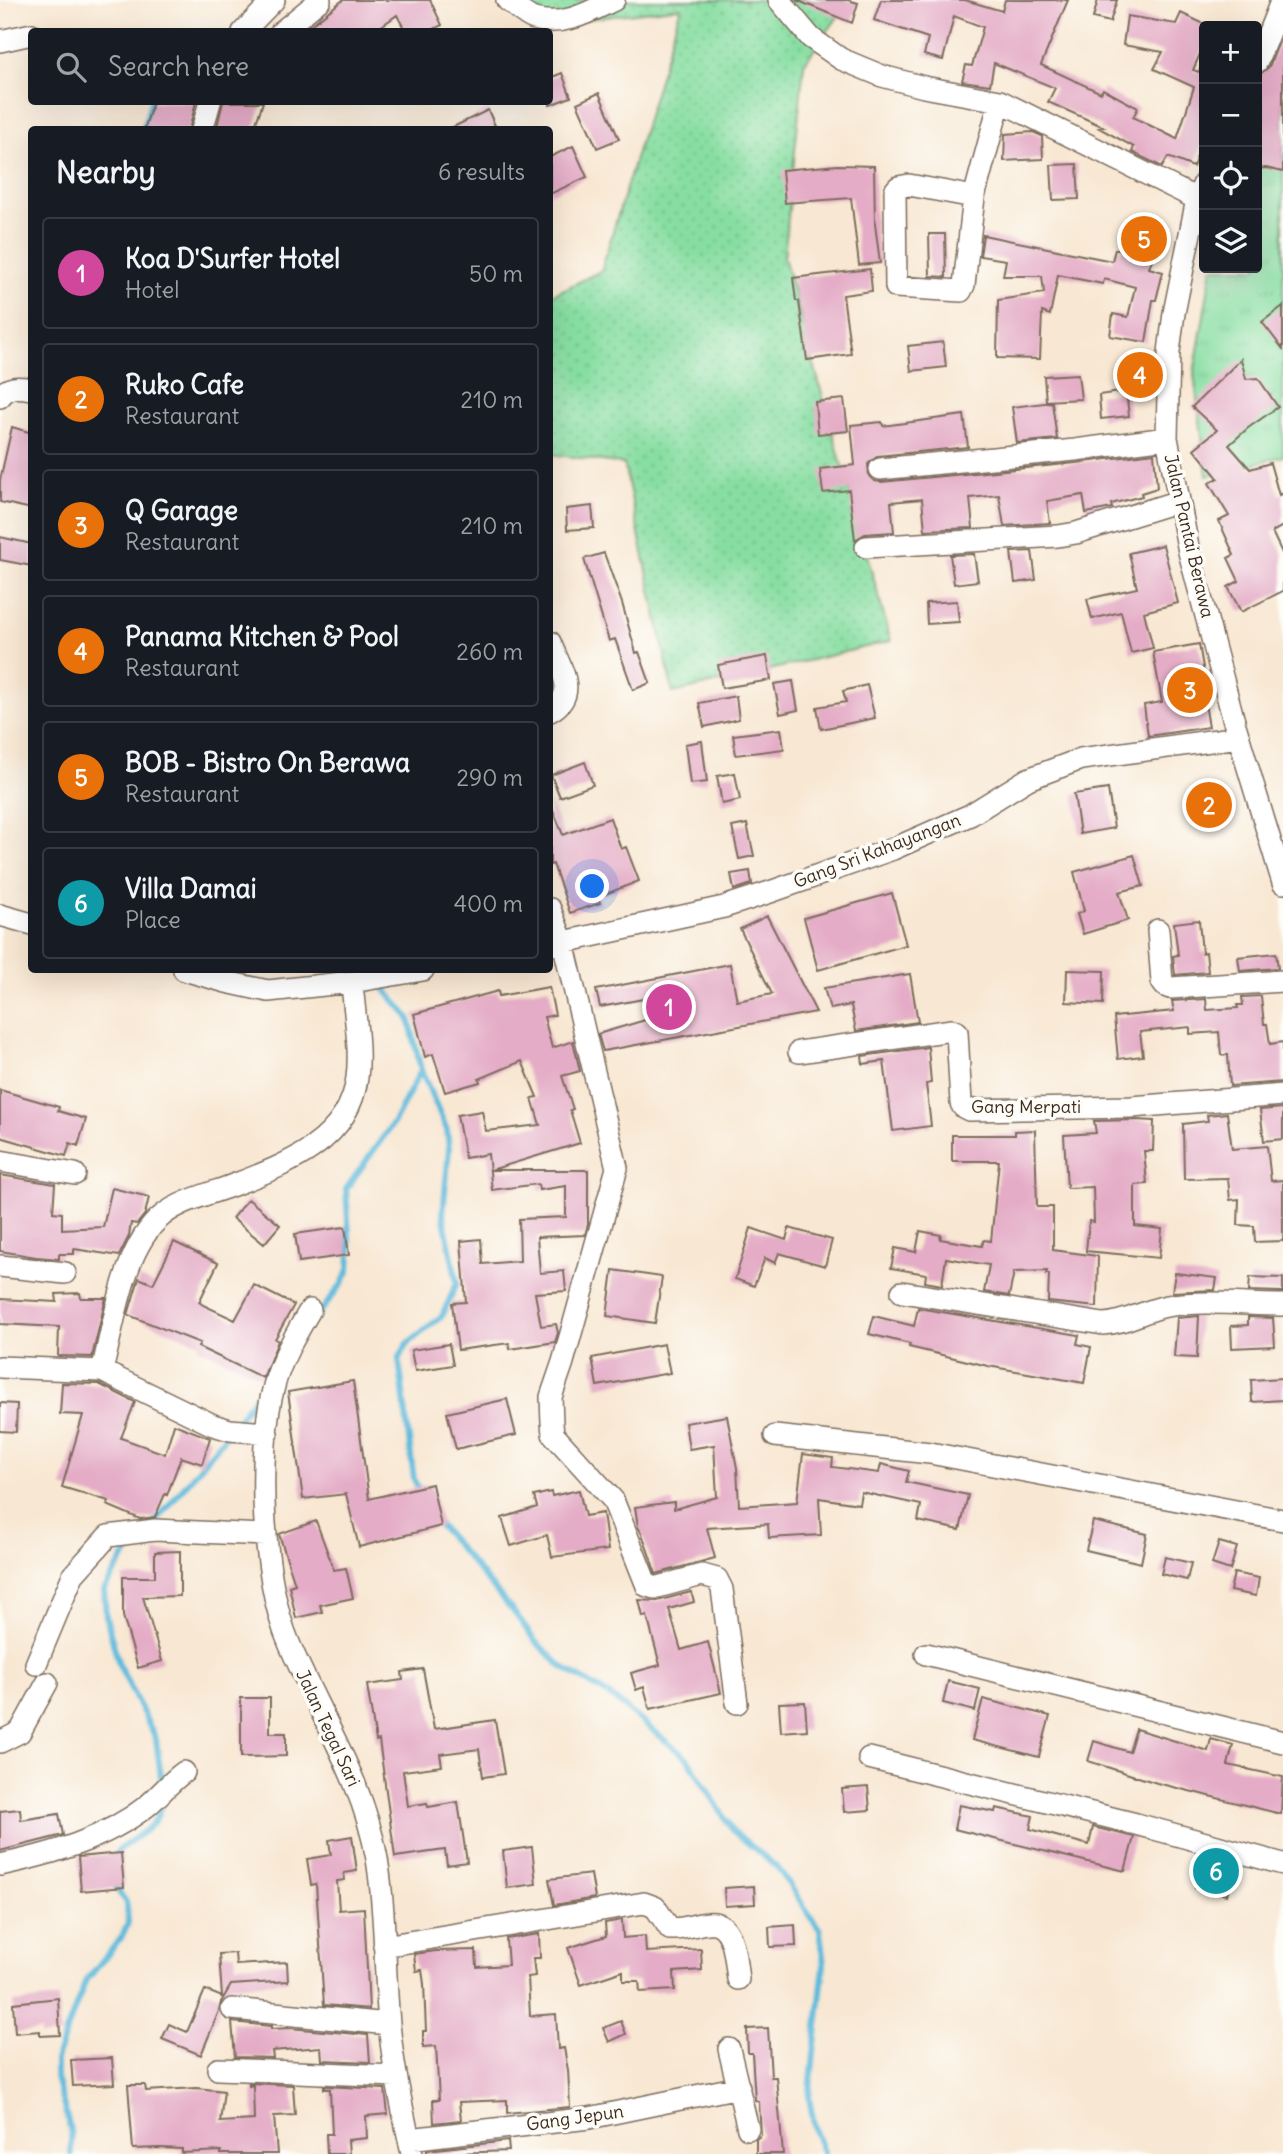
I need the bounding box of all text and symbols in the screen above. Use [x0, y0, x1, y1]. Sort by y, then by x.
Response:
map controls [1199, 21, 1262, 273]
button: + [1199, 21, 1262, 84]
search box [28, 28, 553, 105]
icon: search [52, 48, 90, 86]
text: Search here [108, 50, 249, 83]
button: − [1199, 84, 1262, 147]
button: locate [1199, 147, 1262, 210]
text: Nearby [56, 153, 156, 191]
text: 6 results [438, 157, 525, 186]
button: layers [1199, 210, 1262, 273]
pin: 5 [1121, 213, 1167, 265]
text: Koa D'Surfer Hotel [125, 242, 340, 275]
text: 1 [76, 259, 86, 288]
text: 50 m [469, 259, 523, 288]
text: Hotel [125, 275, 179, 304]
pin: 4 [1117, 349, 1163, 401]
text: Ruko Cafe [125, 368, 244, 401]
text: 2 [75, 385, 87, 414]
text: 210 m [460, 385, 523, 414]
text: Restaurant [125, 401, 239, 430]
street label: Jalan Pantai Berawa [1159, 452, 1220, 620]
text: Q Garage [125, 494, 238, 527]
text: 3 [74, 511, 88, 540]
text: 210 m [460, 511, 523, 540]
text: Restaurant [125, 527, 239, 556]
text: Panama Kitchen & Pool [125, 620, 399, 653]
text: 4 [74, 637, 88, 666]
text: 260 m [456, 637, 523, 666]
text: Restaurant [125, 653, 239, 682]
pin: 3 [1167, 664, 1213, 716]
text: BOB - Bistro On Berawa [125, 746, 410, 779]
text: 5 [74, 763, 88, 792]
text: 290 m [456, 763, 523, 792]
text: Restaurant [125, 779, 239, 808]
pin: 2 [1186, 779, 1232, 831]
street label: Gang Sri Kahayangan [790, 808, 964, 893]
your location [575, 869, 609, 903]
text: Villa Damai [125, 872, 257, 905]
text: 6 [74, 889, 88, 918]
text: 400 m [454, 889, 523, 918]
text: Place [125, 905, 181, 934]
pin: 1 [646, 981, 692, 1033]
street label: Gang Merpati [971, 1095, 1081, 1118]
street label: Jalan Tegal Sari [291, 1666, 366, 1790]
pin: 6 [1193, 1845, 1239, 1897]
street label: Gang Jepun [525, 2099, 625, 2136]

